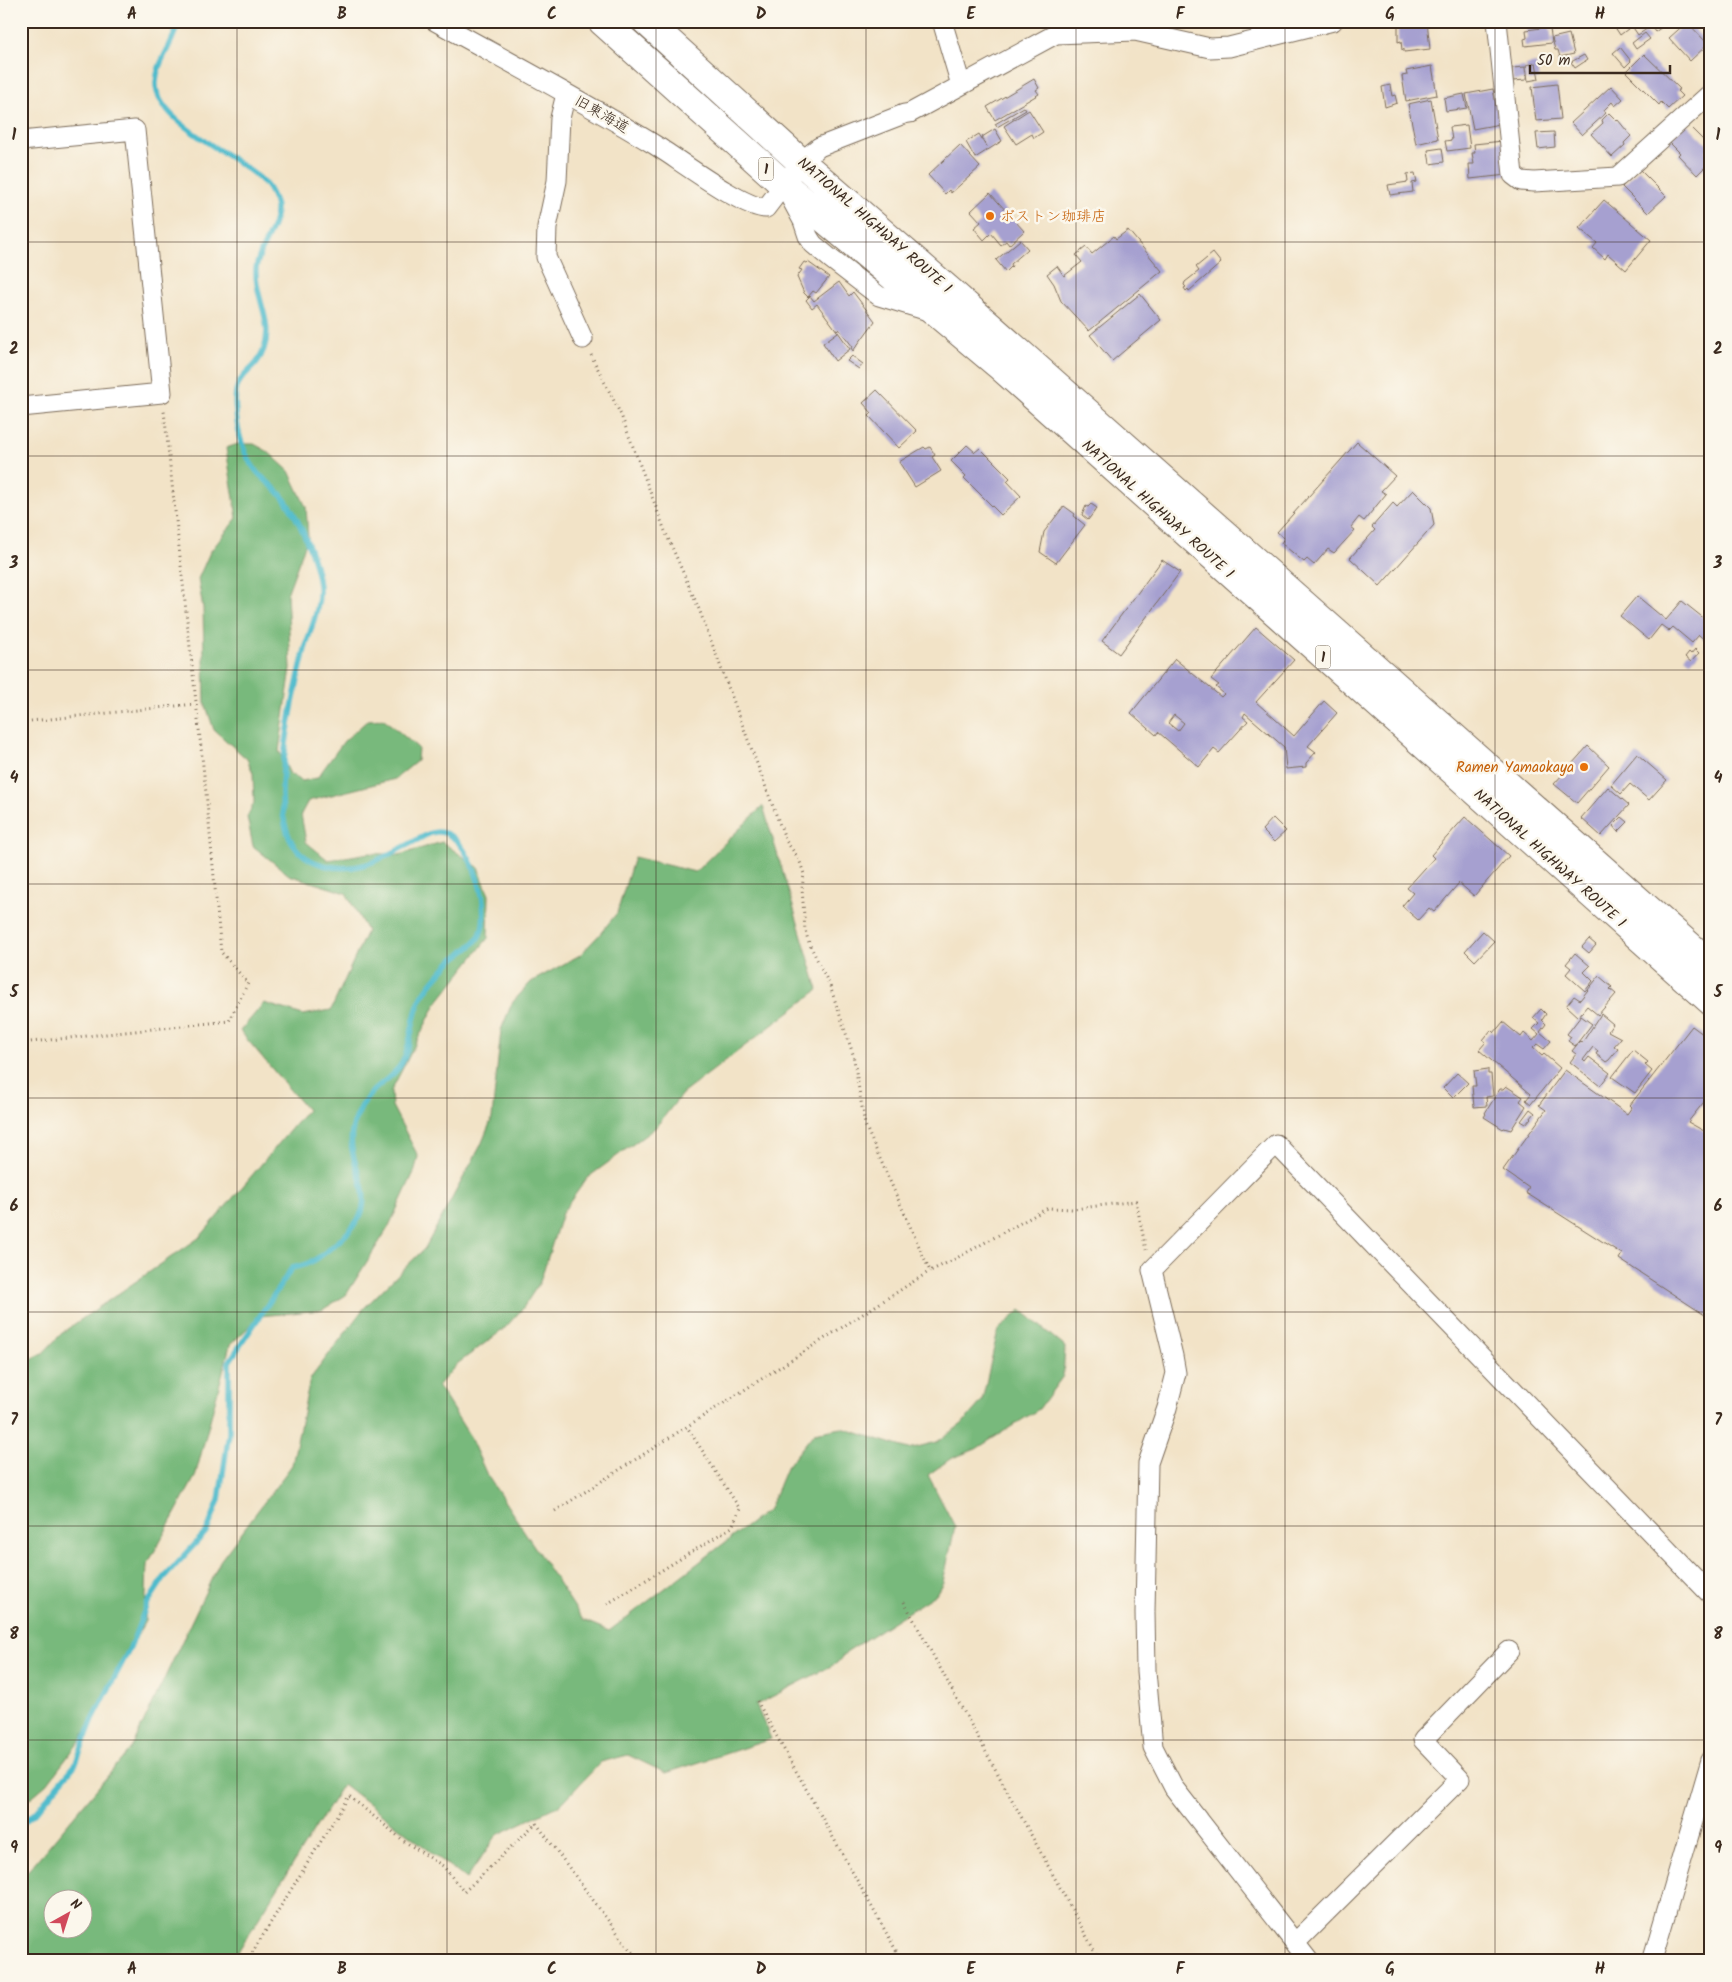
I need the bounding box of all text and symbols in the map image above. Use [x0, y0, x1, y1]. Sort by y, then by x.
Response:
text: A [127, 2, 137, 27]
text: B [337, 2, 347, 27]
text: C [547, 2, 557, 27]
text: D [756, 2, 767, 27]
text: E [967, 2, 977, 27]
text: F [1176, 2, 1186, 27]
text: G [1385, 2, 1395, 27]
text: H [1595, 2, 1605, 27]
scale bar [1530, 42, 1670, 74]
text: 50 m [1537, 49, 1571, 73]
street label: 旧東海道 [570, 89, 633, 140]
text: 1 [12, 123, 17, 148]
text: 1 [1716, 123, 1721, 148]
street label: NATIONAL HIGHWAY ROUTE 1 [792, 152, 957, 300]
road number: 1 [758, 157, 774, 180]
place label: ボストン珈琲店 [1000, 205, 1106, 229]
marker: ボストン珈琲店 [984, 210, 996, 222]
text: 2 [9, 337, 19, 362]
text: 2 [1713, 337, 1723, 362]
street label: NATIONAL HIGHWAY ROUTE 1 [1076, 434, 1239, 585]
text: 3 [9, 551, 19, 576]
text: 3 [1713, 551, 1723, 576]
road number: 1 [1316, 646, 1330, 669]
place label: Ramen Yamaokaya [1456, 756, 1574, 780]
marker: Ramen Yamaokaya [1578, 761, 1590, 773]
text: 4 [10, 766, 19, 791]
text: 4 [1714, 766, 1723, 791]
street label: NATIONAL HIGHWAY ROUTE 1 [1468, 783, 1631, 934]
text: 5 [9, 980, 20, 1005]
text: 5 [1713, 980, 1724, 1005]
text: 6 [10, 1194, 19, 1219]
text: 6 [1714, 1194, 1723, 1219]
text: 7 [10, 1408, 18, 1433]
text: 7 [1714, 1408, 1722, 1433]
text: 8 [9, 1622, 19, 1647]
text: 8 [1713, 1622, 1723, 1647]
text: 9 [10, 1836, 18, 1861]
text: 9 [1714, 1836, 1722, 1861]
north arrow [42, 1890, 92, 1940]
text: N [65, 1893, 86, 1916]
text: A [127, 1957, 137, 1982]
text: B [337, 1957, 347, 1982]
text: C [547, 1957, 557, 1982]
text: D [756, 1957, 767, 1982]
text: E [967, 1957, 977, 1982]
text: F [1176, 1957, 1186, 1982]
text: G [1385, 1957, 1395, 1982]
text: H [1595, 1957, 1605, 1982]

